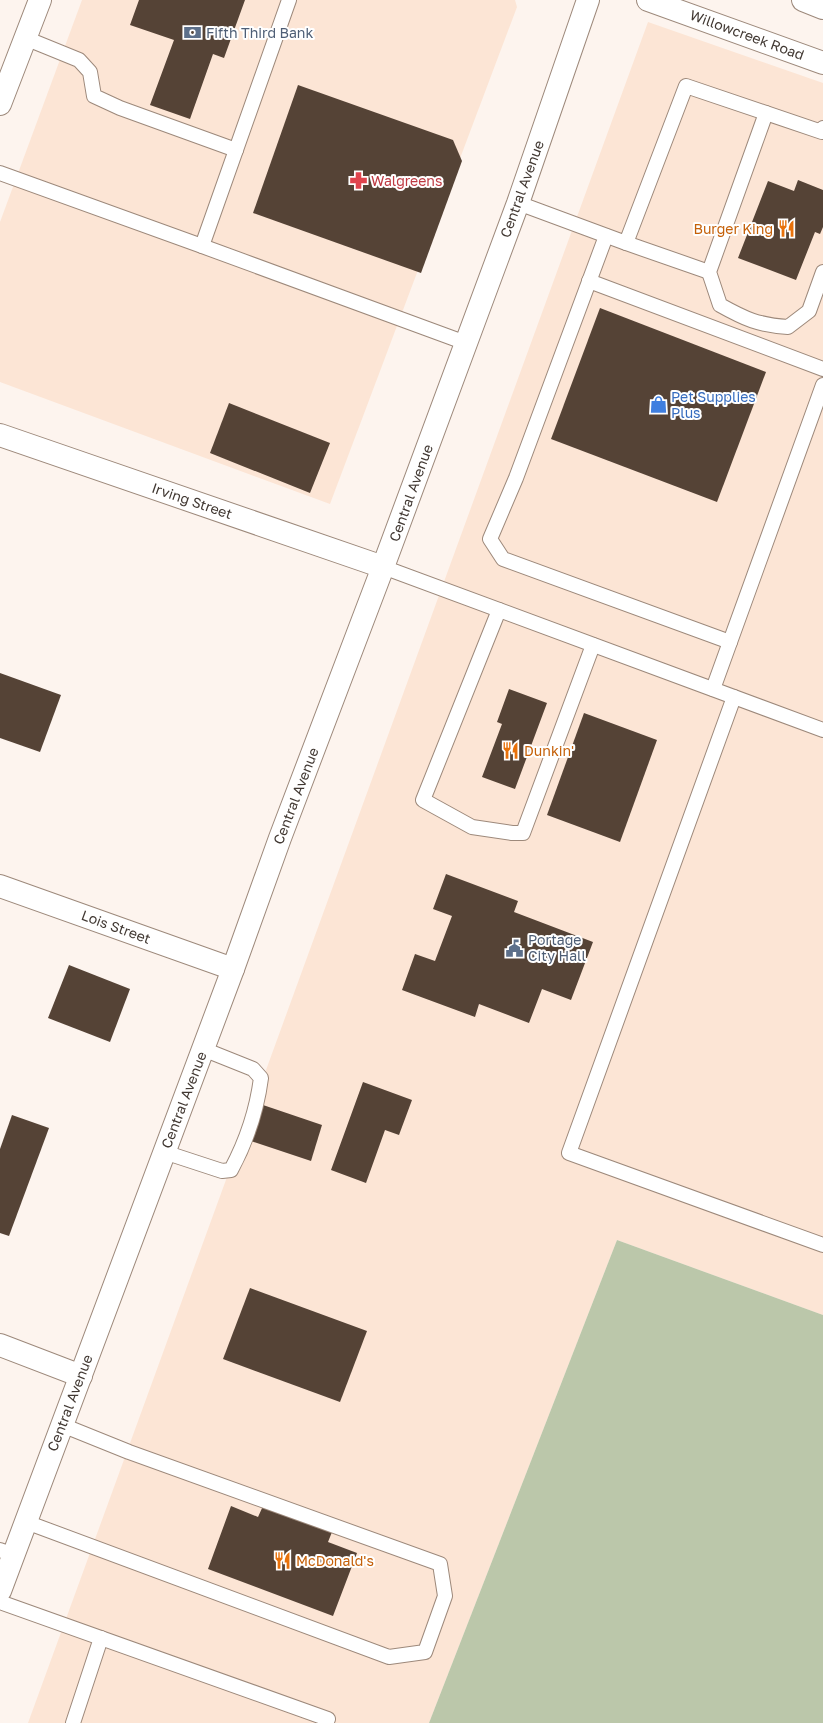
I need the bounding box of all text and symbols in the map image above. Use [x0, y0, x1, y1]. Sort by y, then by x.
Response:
street label: Willowcreek Road [688, 6, 807, 63]
bank icon: Fifth Third Bank [183, 23, 203, 43]
place label: Fifth Third Bank [206, 24, 313, 41]
street label: Central Avenue [496, 138, 547, 240]
pharmacy icon: Walgreens [348, 171, 368, 191]
place label: Walgreens [371, 172, 442, 189]
restaurant icon: Burger King [776, 219, 796, 239]
place label: Burger King [694, 220, 773, 237]
place label: Pet Supplies Plus [671, 388, 756, 421]
shop icon: Pet Supplies Plus [648, 395, 668, 415]
street label: Central Avenue [385, 442, 436, 544]
street label: Irving Street [150, 479, 235, 522]
restaurant icon: Dunkin' [501, 741, 521, 761]
place label: Dunkin' [524, 742, 574, 759]
street label: Central Avenue [269, 745, 322, 847]
street label: Lois Street [79, 906, 153, 947]
place label: Portage City Hall [528, 931, 586, 964]
public building icon: Portage City Hall [505, 938, 525, 958]
street label: Central Avenue [157, 1049, 210, 1151]
street label: Central Avenue [43, 1352, 96, 1454]
restaurant icon: McDonald's [273, 1551, 293, 1571]
place label: McDonald's [296, 1552, 374, 1569]

